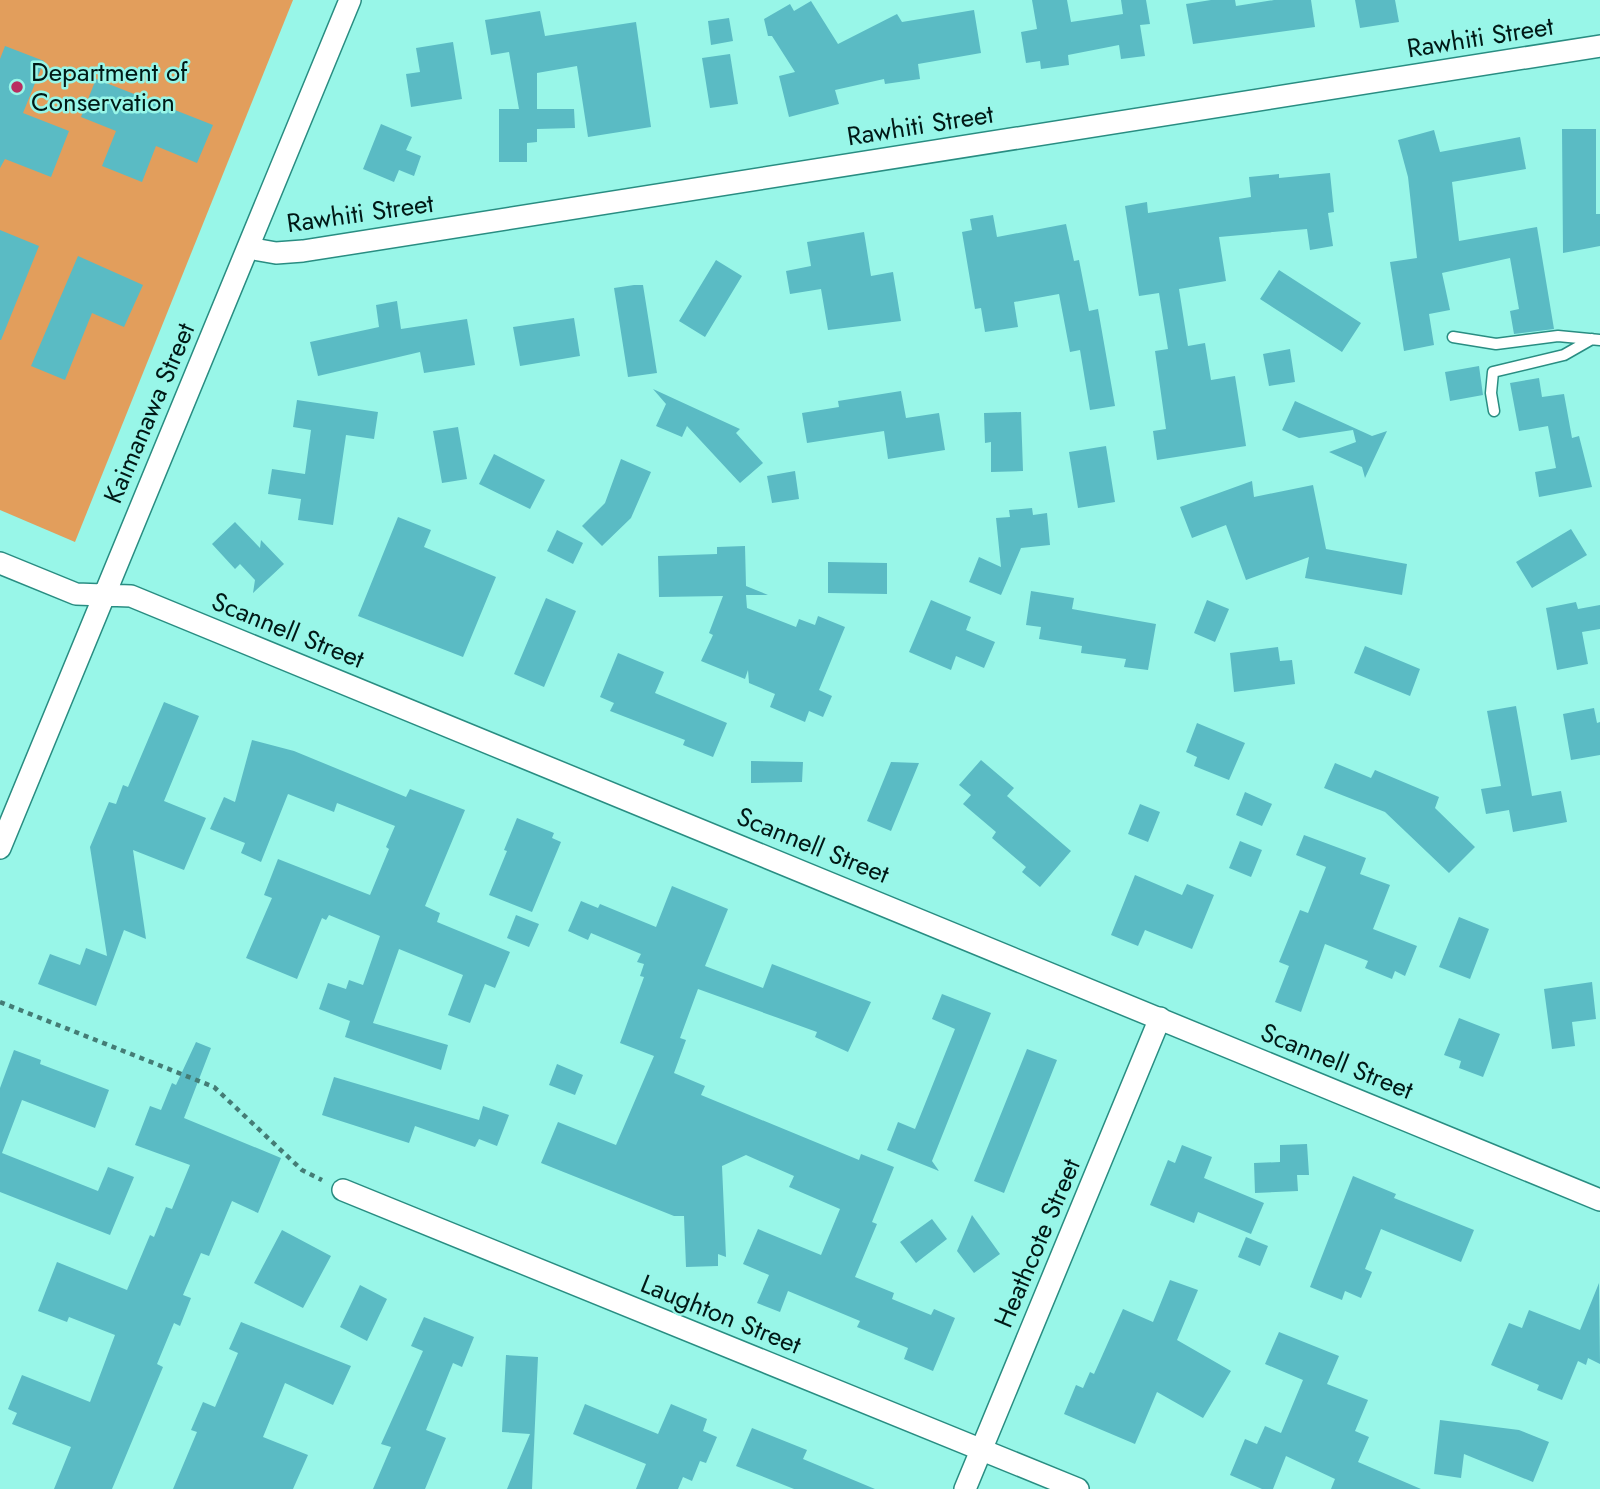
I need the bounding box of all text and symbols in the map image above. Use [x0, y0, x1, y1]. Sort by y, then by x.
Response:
street label: Rawhiti Street [1404, 7, 1557, 67]
place label: Department of Conservation [31, 53, 188, 121]
marker: Department of Conservation [9, 79, 25, 95]
street label: Rawhiti Street [844, 95, 997, 155]
street label: Rawhiti Street [284, 184, 437, 242]
street label: Kaimanawa Street [94, 316, 204, 509]
street label: Scannell Street [206, 582, 371, 678]
street label: Scannell Street [731, 797, 896, 893]
street label: Scannell Street [1255, 1013, 1420, 1109]
street label: Heathcote Street [984, 1152, 1090, 1333]
street label: Laughton Street [635, 1264, 808, 1364]

